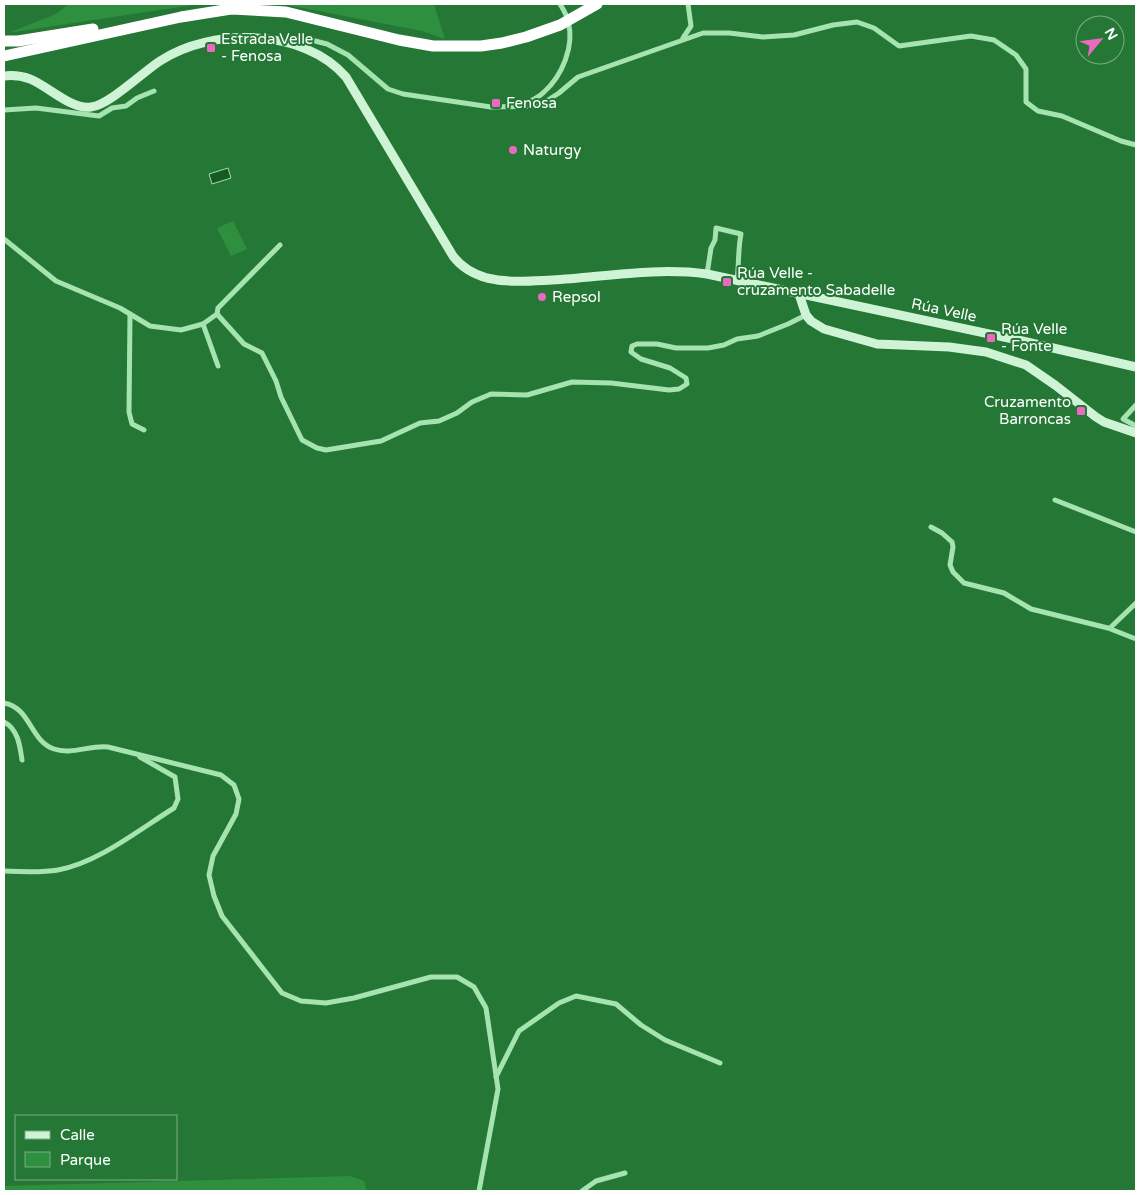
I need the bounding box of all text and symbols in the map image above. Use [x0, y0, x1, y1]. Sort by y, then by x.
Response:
north arrow [1075, 15, 1125, 65]
text: N [1101, 25, 1121, 43]
place label: Estrada Velle - Fenosa [221, 30, 313, 65]
marker: Estrada Velle - Fenosa [205, 42, 217, 54]
place label: Fenosa [506, 94, 557, 112]
marker: Fenosa [490, 97, 502, 109]
place label: Naturgy [523, 141, 581, 159]
marker: Naturgy [507, 144, 519, 156]
place label: Rúa Velle - cruzamento Sabadelle [737, 264, 895, 299]
marker: Rúa Velle - cruzamento Sabadelle [721, 276, 733, 288]
place label: Repsol [552, 288, 601, 306]
marker: Repsol [536, 291, 548, 303]
street label: Rúa Velle [910, 294, 978, 326]
place label: Rúa Velle - Fonte [1001, 320, 1067, 355]
marker: Rúa Velle - Fonte [985, 332, 997, 344]
place label: Cruzamento Barroncas [984, 393, 1071, 428]
marker: Cruzamento Barroncas [1075, 405, 1087, 417]
legend [15, 1115, 178, 1180]
text: Calle [60, 1126, 95, 1144]
text: Parque [60, 1151, 111, 1169]

